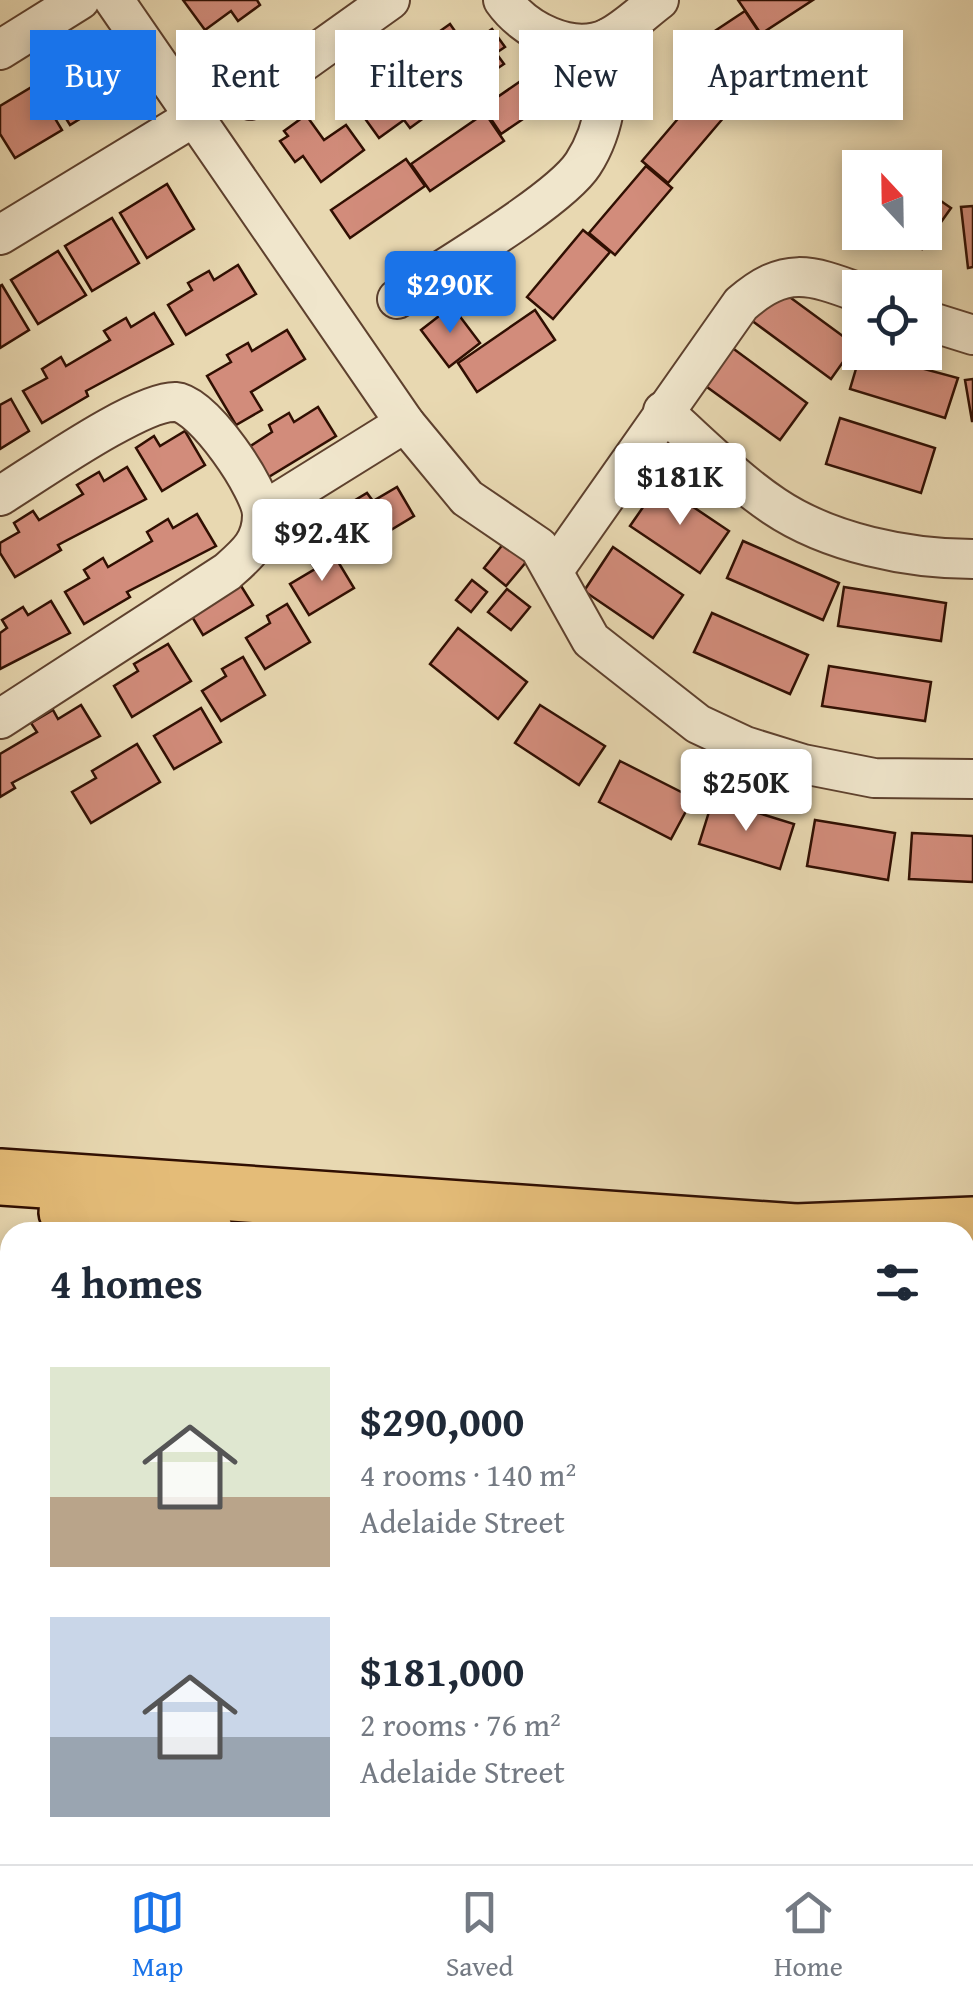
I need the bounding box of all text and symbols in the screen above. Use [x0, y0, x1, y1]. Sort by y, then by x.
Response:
chip: Buy [30, 30, 156, 120]
chip: Rent [176, 30, 315, 120]
chip: Filters [335, 30, 499, 120]
chip: New [519, 30, 653, 120]
chip: Apartment [673, 30, 903, 120]
north arrow [842, 150, 942, 250]
map controls [842, 150, 942, 370]
pin: $290K [380, 251, 520, 336]
text: $290K [407, 260, 493, 307]
button: locate [842, 270, 942, 370]
pin: $181K [610, 443, 750, 528]
text: $181K [637, 452, 723, 499]
pin: $92.4K [241, 499, 403, 584]
text: $92.4K [274, 508, 370, 555]
pin: $250K [676, 749, 816, 834]
text: $250K [703, 758, 789, 805]
text: 4 homes [50, 1252, 203, 1313]
icon: filters [870, 1255, 925, 1310]
text: $290,000 [360, 1390, 524, 1451]
icon: home [130, 1407, 250, 1527]
text: 4 rooms · 140 m² [360, 1451, 576, 1498]
text: Adelaide Street [360, 1498, 565, 1545]
text: $181,000 [360, 1640, 524, 1701]
icon: home [130, 1657, 250, 1777]
text: 2 rooms · 76 m² [360, 1701, 561, 1748]
text: Adelaide Street [360, 1748, 565, 1795]
tab: Map [130, 1885, 185, 1986]
tab: Saved [446, 1885, 513, 1986]
tab: Home [774, 1885, 843, 1986]

